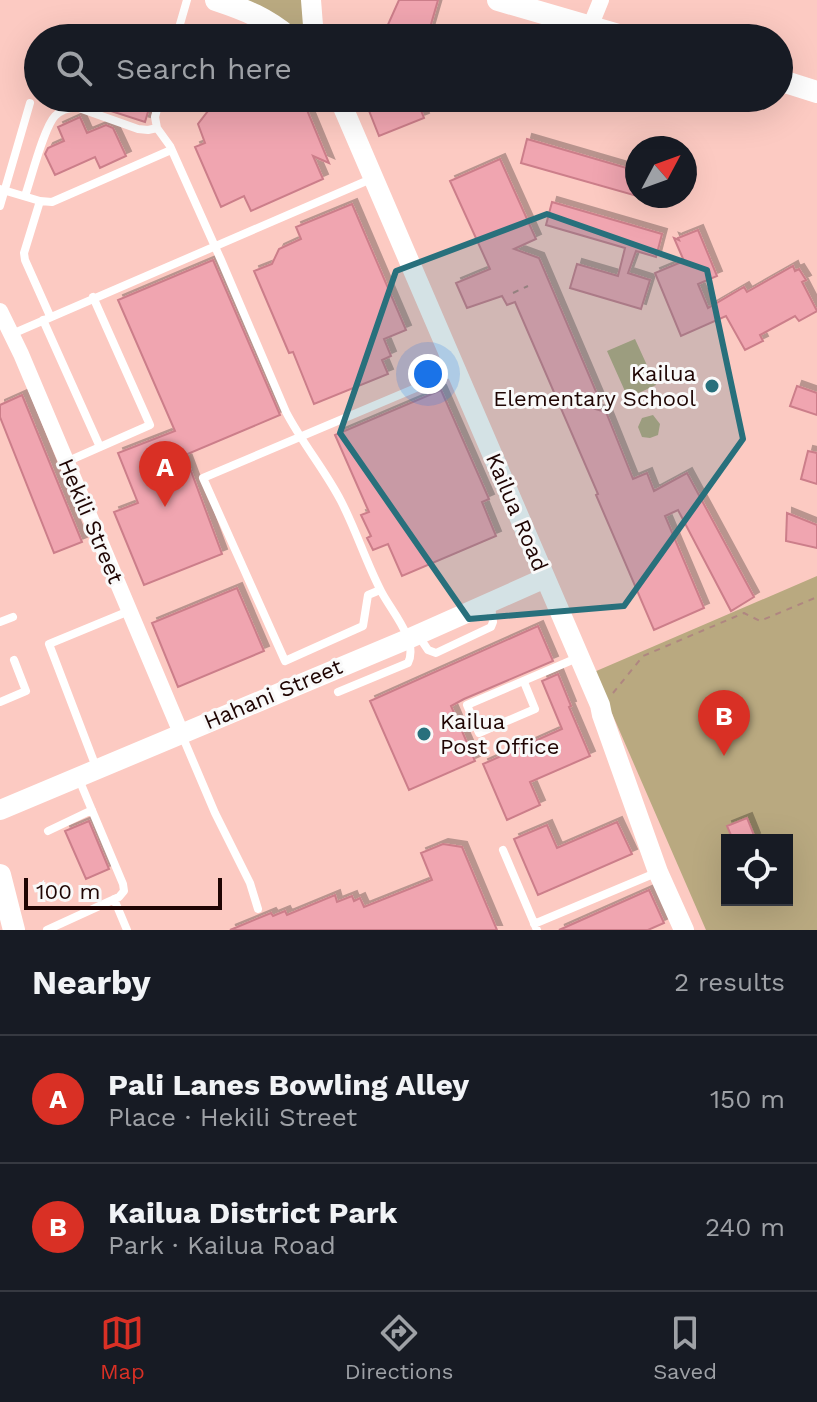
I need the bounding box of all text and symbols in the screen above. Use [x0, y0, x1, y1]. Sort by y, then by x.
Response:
search box [24, 24, 793, 112]
icon: search [52, 46, 96, 90]
text: Search here [116, 51, 292, 86]
north arrow [625, 136, 697, 208]
your location [408, 354, 448, 394]
place label: Kailua Elementary School [493, 361, 696, 411]
marker: Kailua Elementary School [703, 377, 721, 395]
pin: A [139, 441, 191, 507]
street label: Kailua Road [481, 449, 553, 575]
street label: Hekili Street [53, 455, 129, 587]
street label: Hahani Street [200, 654, 346, 734]
pin: B [698, 690, 750, 756]
place label: Kailua Post Office [440, 709, 559, 759]
marker: Kailua Post Office [415, 725, 433, 743]
map controls [721, 834, 793, 906]
button: locate [721, 834, 793, 906]
scale bar [24, 874, 222, 910]
text: 100 m [36, 879, 100, 904]
text: Nearby [32, 962, 151, 1002]
text: 2 results [674, 967, 785, 997]
text: Pali Lanes Bowling Alley [108, 1067, 469, 1102]
text: A [49, 1084, 67, 1114]
text: 150 m [710, 1084, 785, 1114]
text: Place · Hekili Street [108, 1102, 357, 1132]
text: Kailua District Park [108, 1195, 397, 1230]
text: B [49, 1212, 67, 1242]
text: 240 m [705, 1212, 785, 1242]
text: Park · Kailua Road [108, 1230, 336, 1260]
tab: Map [100, 1311, 145, 1384]
tab: Directions [345, 1311, 453, 1384]
tab: Saved [653, 1311, 717, 1384]

